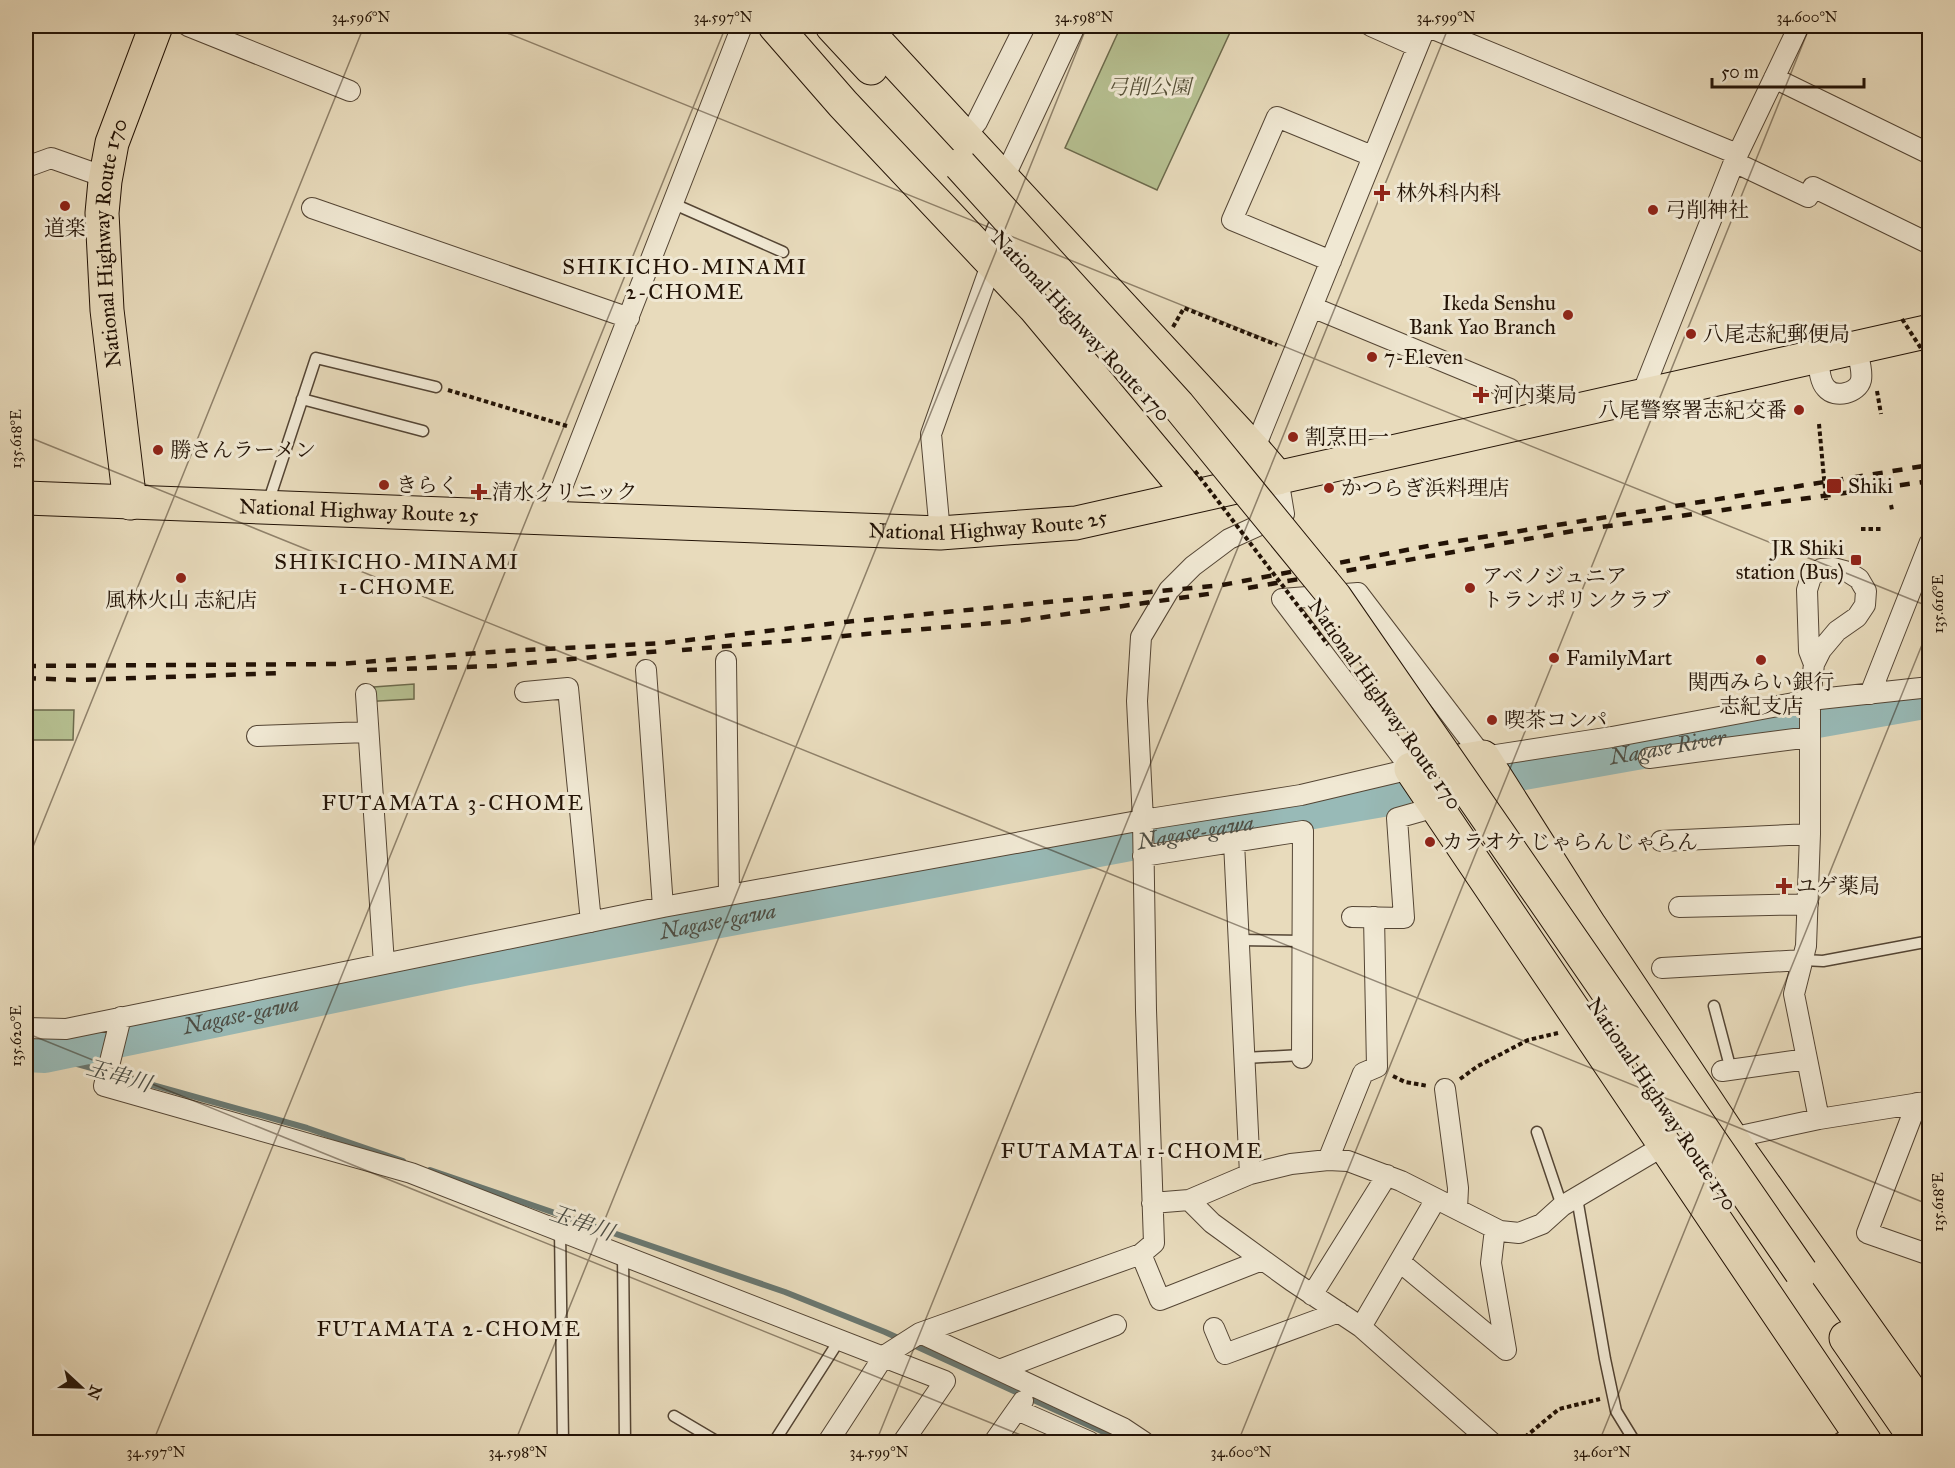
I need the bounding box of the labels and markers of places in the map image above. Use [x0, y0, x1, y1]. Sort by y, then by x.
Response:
place label: 林外科内科 [1396, 180, 1501, 206]
marker: 林外科内科 [1373, 184, 1391, 202]
place label: 弓削神社 [1665, 197, 1749, 223]
marker: 道楽 [58, 199, 72, 213]
marker: 弓削神社 [1646, 203, 1660, 217]
place label: 道楽 [44, 215, 86, 241]
place label: Ikeda Senshu Bank Yao Branch [1409, 290, 1556, 340]
marker: Ikeda Senshu Bank Yao Branch [1561, 308, 1575, 322]
place label: 八尾志紀郵便局 [1703, 321, 1850, 347]
marker: 八尾志紀郵便局 [1684, 327, 1698, 341]
place label: 7-Eleven [1384, 344, 1463, 370]
marker: 7-Eleven [1365, 350, 1379, 364]
place label: 河内薬局 [1493, 382, 1577, 408]
marker: 河内薬局 [1474, 388, 1488, 402]
place label: 八尾警察署志紀交番 [1598, 397, 1787, 423]
marker: 八尾警察署志紀交番 [1792, 403, 1806, 417]
place label: 割烹田一 [1305, 424, 1389, 450]
marker: 割烹田一 [1286, 430, 1300, 444]
place label: 勝さんラーメン [170, 437, 316, 463]
marker: 勝さんラーメン [151, 443, 165, 457]
place label: きらく [396, 472, 459, 498]
place label: Shiki [1848, 473, 1893, 499]
place label: かつらぎ浜料理店 [1341, 475, 1509, 501]
marker: Shiki [1825, 477, 1843, 495]
marker: きらく [377, 478, 391, 492]
place label: 清水クリニック [492, 479, 638, 505]
marker: かつらぎ浜料理店 [1322, 481, 1336, 495]
marker: 清水クリニック [470, 483, 488, 501]
place label: JR Shiki station (Bus) [1736, 535, 1844, 585]
marker: JR Shiki station (Bus) [1849, 553, 1863, 567]
place label: アベノジュニア トランポリンクラブ [1482, 563, 1671, 613]
marker: 風林火山 志紀店 [174, 571, 188, 585]
marker: アベノジュニア トランポリンクラブ [1463, 581, 1477, 595]
place label: 風林火山 志紀店 [105, 587, 257, 613]
place label: FamilyMart [1566, 645, 1673, 671]
marker: FamilyMart [1547, 651, 1561, 665]
marker: 関西みらい銀行 志紀支店 [1754, 653, 1768, 667]
place label: 関西みらい銀行 志紀支店 [1688, 669, 1835, 719]
place label: 喫茶コンパ [1504, 707, 1608, 733]
marker: 喫茶コンパ [1485, 713, 1499, 727]
place label: カラオケ じゃらんじゃらん [1442, 829, 1698, 855]
marker: カラオケ じゃらんじゃらん [1423, 835, 1437, 849]
place label: ユゲ薬局 [1796, 873, 1880, 899]
marker: ユゲ薬局 [1777, 879, 1791, 893]

